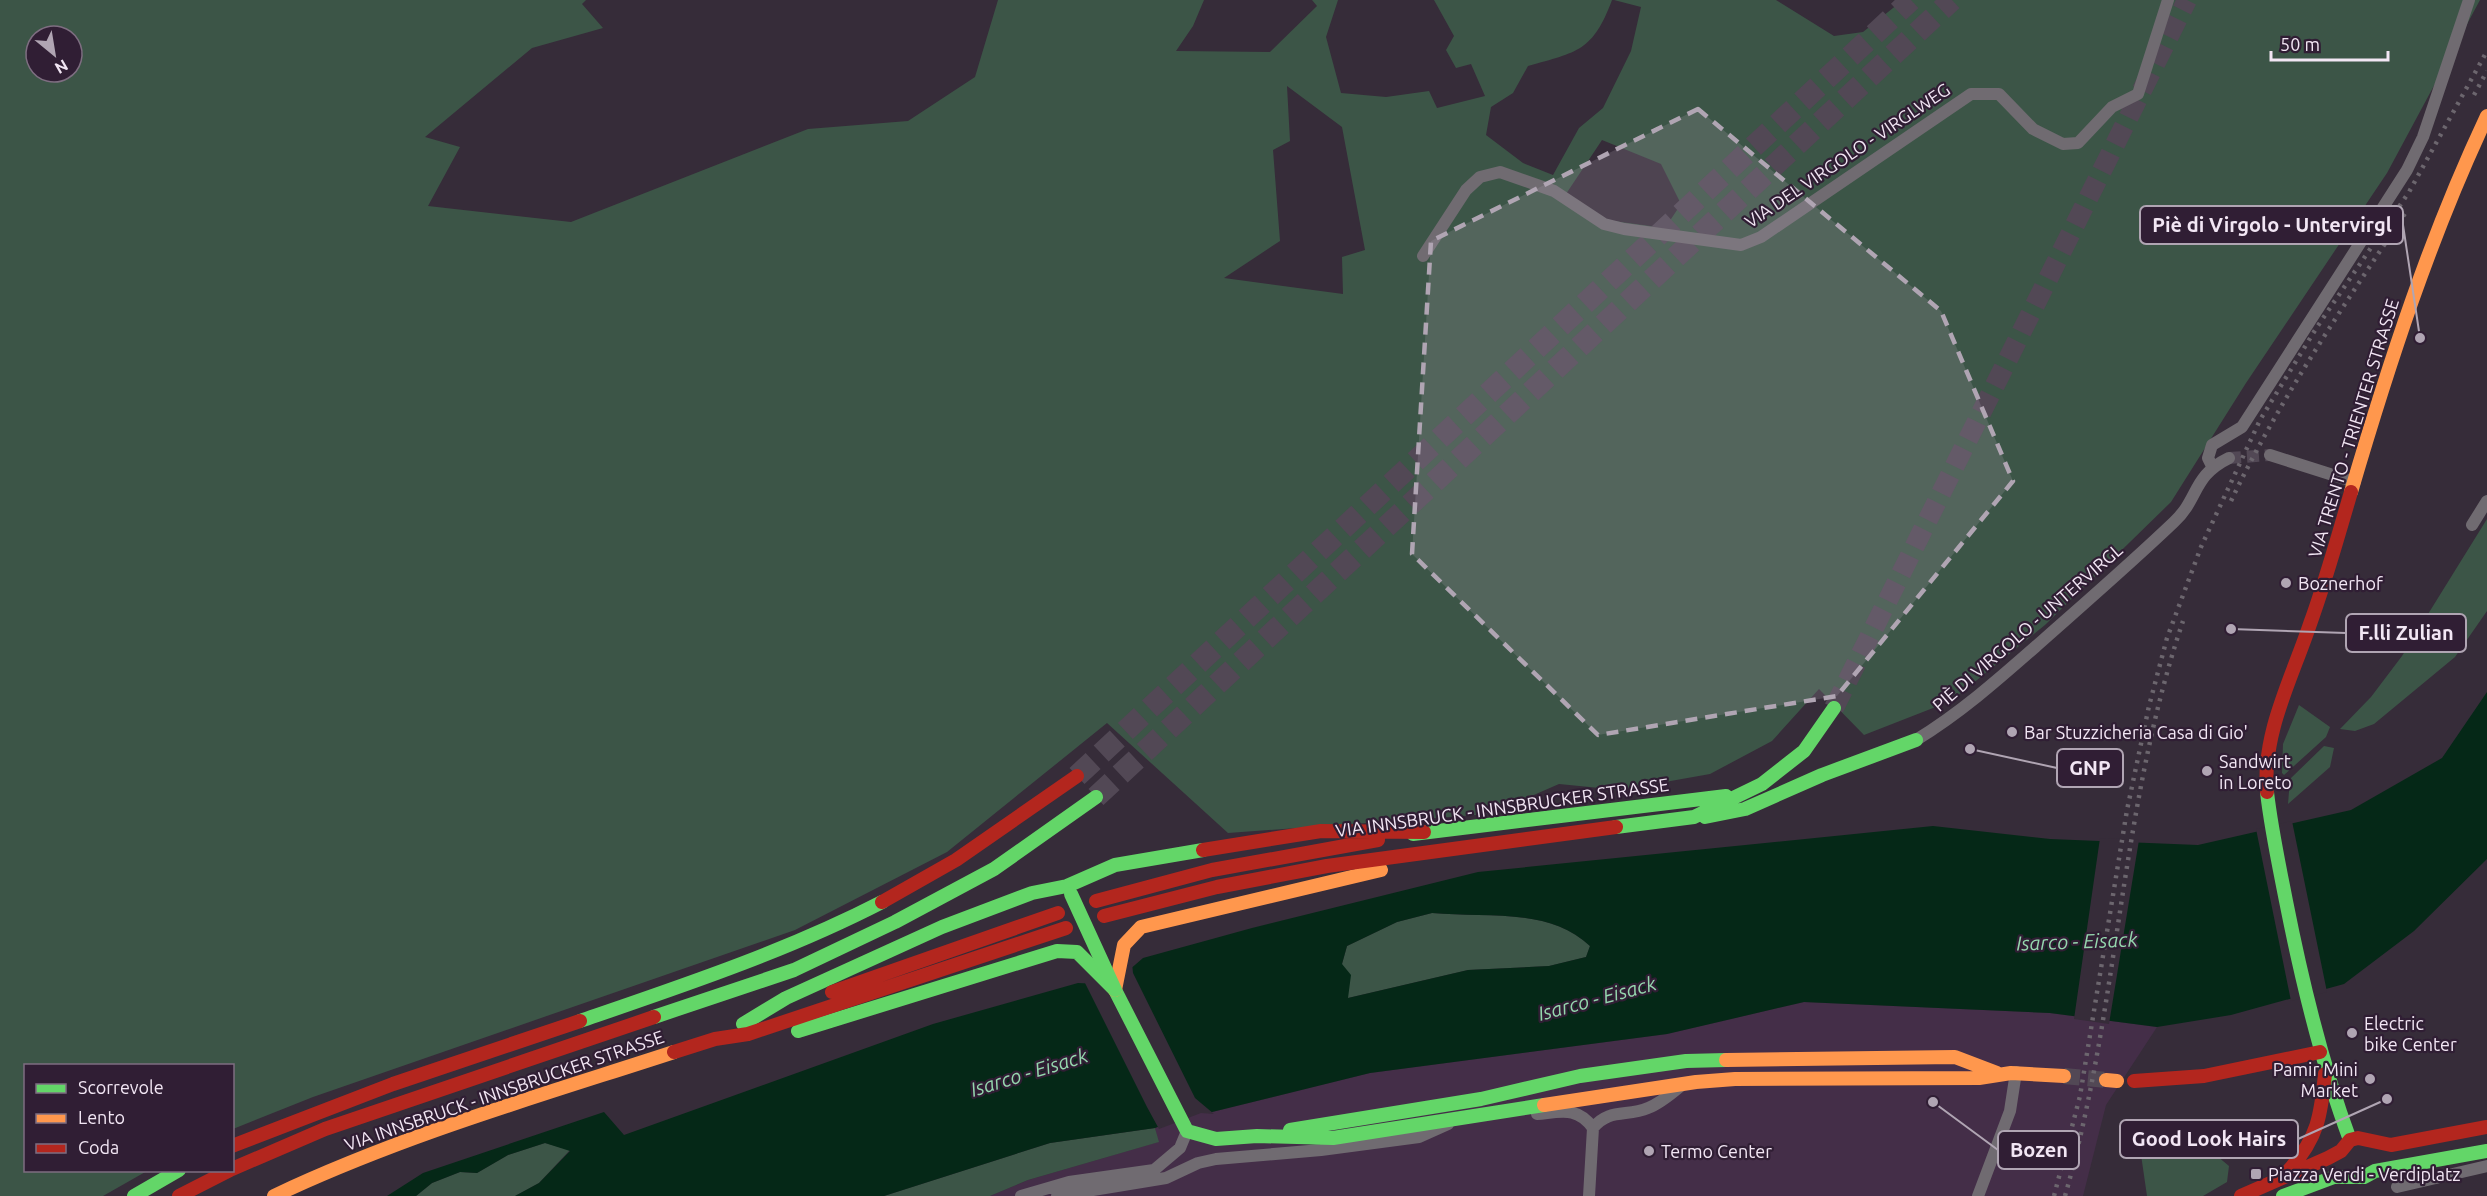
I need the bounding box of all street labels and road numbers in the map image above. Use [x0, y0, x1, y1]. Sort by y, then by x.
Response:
street label: VIA DEL VIRGOLO - VIRGLWEG [1741, 79, 1953, 231]
street label: VIA TRENTO - TRIENTER STRASSE [2304, 296, 2402, 560]
street label: PIÈ DI VIRGOLO - UNTERVIRGL [1927, 538, 2126, 715]
street label: VIA INNSBRUCK - INNSBRUCKER STRASSE [1334, 774, 1670, 840]
street label: VIA INNSBRUCK - INNSBRUCKER STRASSE [342, 1026, 666, 1154]

